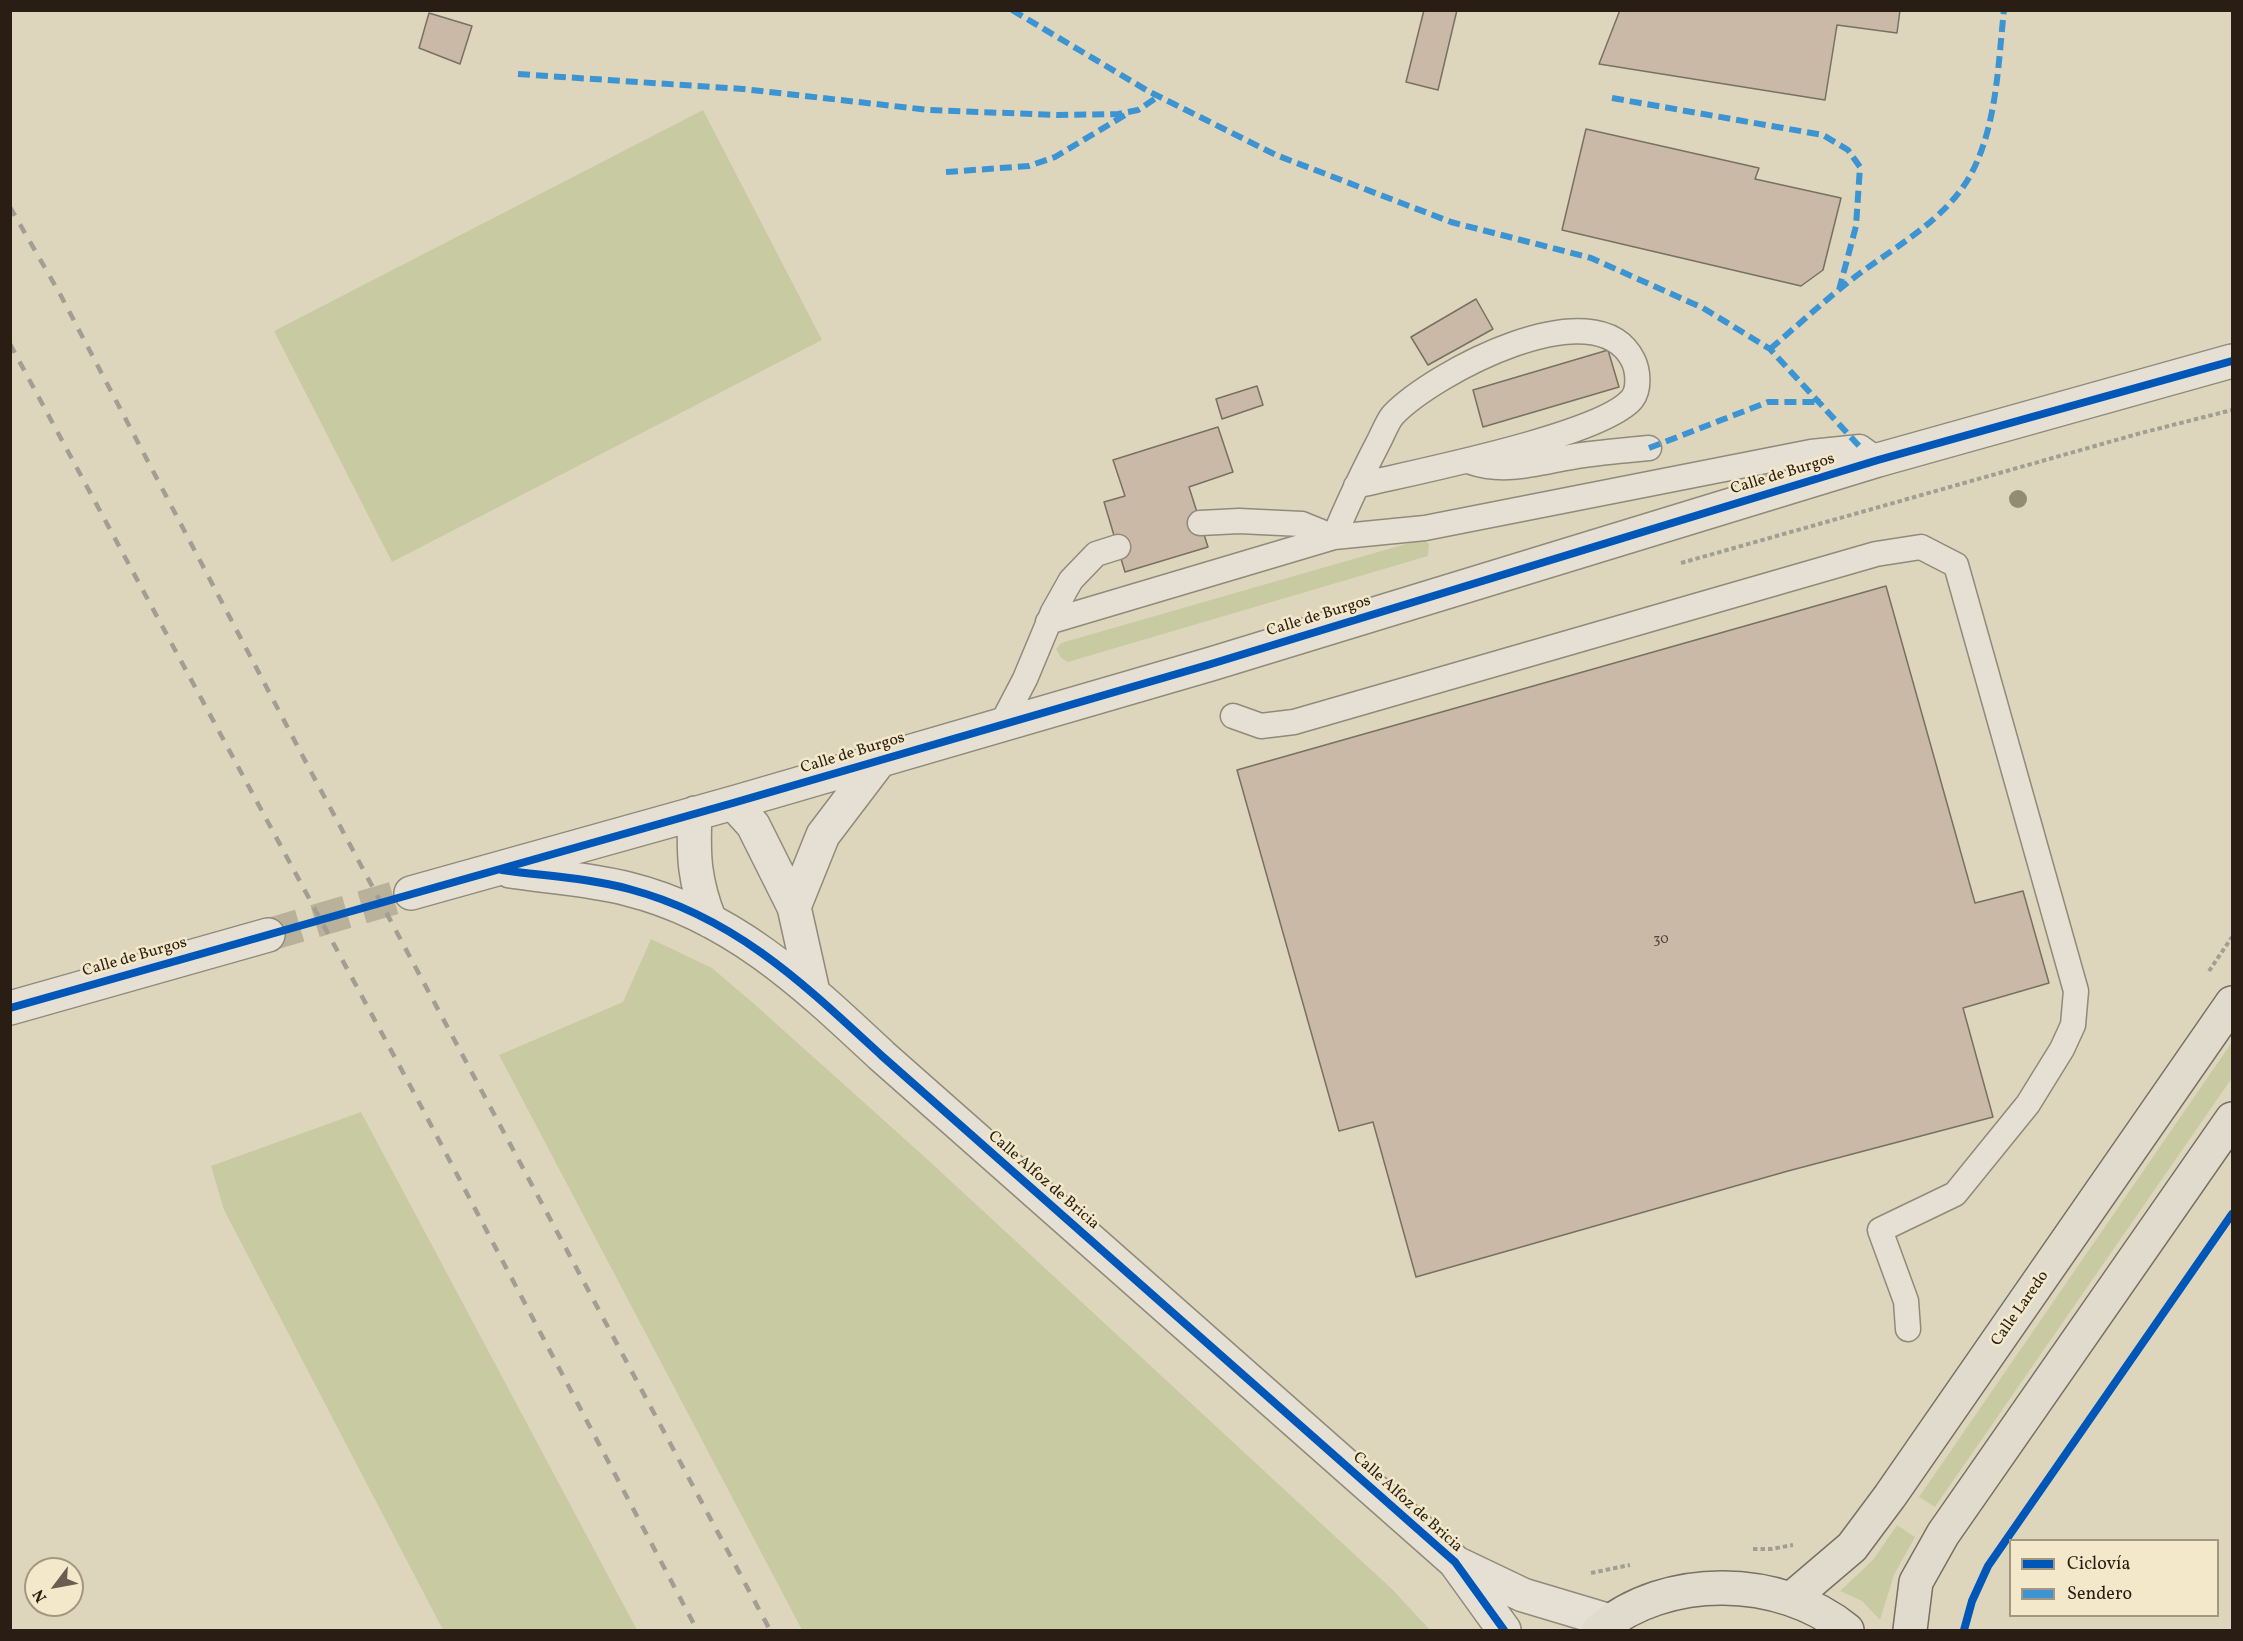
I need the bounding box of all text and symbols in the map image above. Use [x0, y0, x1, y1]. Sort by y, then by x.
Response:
street label: Calle de Burgos [1729, 450, 1837, 500]
street label: Calle de Burgos [1265, 592, 1373, 642]
street label: Calle de Burgos [799, 729, 907, 779]
house number: 30 [1653, 932, 1669, 948]
street label: Calle de Burgos [81, 934, 189, 982]
street label: Calle Alfoz de Bricia [983, 1127, 1103, 1235]
street label: Calle Laredo [1988, 1268, 2054, 1350]
street label: Calle Alfoz de Bricia [1348, 1449, 1466, 1557]
legend [2009, 1539, 2219, 1617]
text: Ciclovía [2067, 1552, 2130, 1577]
north arrow [24, 1557, 84, 1617]
text: Sendero [2067, 1582, 2132, 1607]
text: N [28, 1585, 53, 1606]

